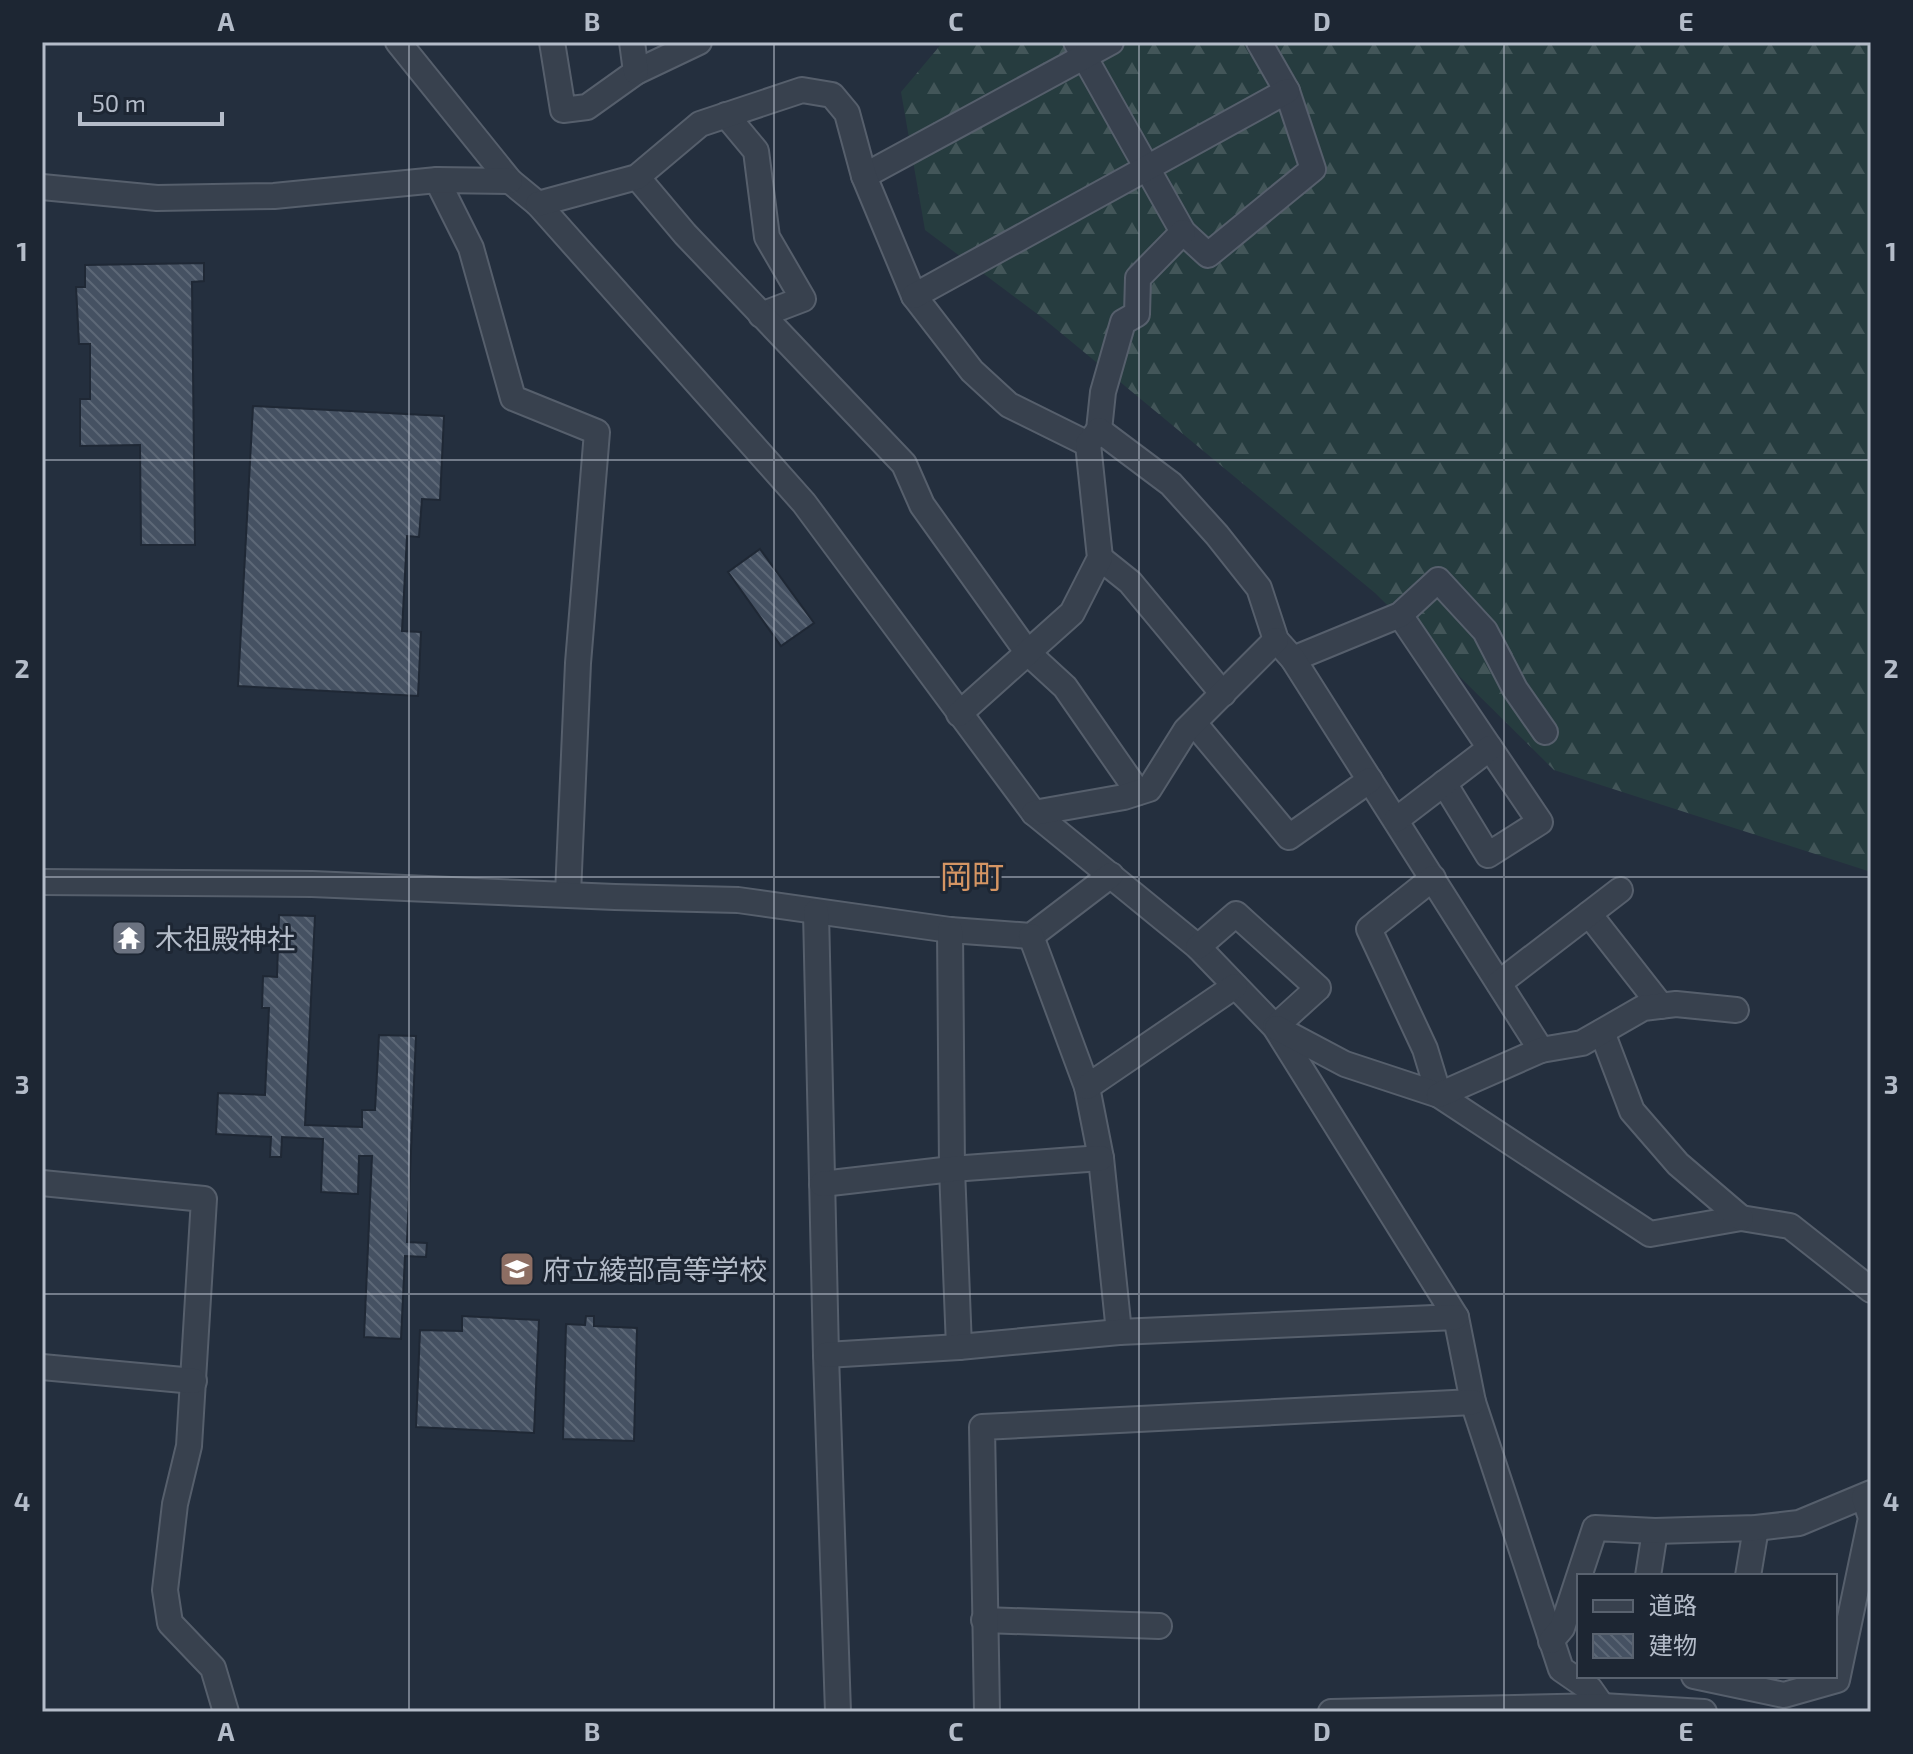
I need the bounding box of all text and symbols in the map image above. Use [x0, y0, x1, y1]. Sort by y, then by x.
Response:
text: A [218, 5, 235, 36]
text: B [584, 5, 600, 36]
text: C [948, 5, 964, 36]
text: D [1313, 5, 1331, 36]
text: E [1678, 5, 1694, 36]
scale bar [80, 76, 222, 126]
text: 50 m [92, 88, 146, 117]
text: 1 [16, 235, 28, 266]
text: 1 [1885, 235, 1897, 266]
text: 2 [14, 652, 30, 683]
text: 2 [1883, 652, 1899, 683]
district label: 岡町 [940, 856, 1004, 894]
temple icon: 木祖殿神社 [110, 919, 148, 957]
place label: 木祖殿神社 [155, 921, 295, 955]
text: 3 [15, 1068, 29, 1099]
text: 3 [1884, 1068, 1898, 1099]
school or university icon: 府立綾部高等学校 [498, 1250, 536, 1288]
place label: 府立綾部高等学校 [543, 1252, 767, 1286]
text: 4 [14, 1485, 30, 1516]
text: 4 [1883, 1485, 1899, 1516]
legend [1577, 1574, 1837, 1678]
text: 道路 [1649, 1590, 1697, 1619]
text: 建物 [1649, 1630, 1697, 1659]
text: A [218, 1715, 235, 1746]
text: B [584, 1715, 600, 1746]
text: C [948, 1715, 964, 1746]
text: D [1313, 1715, 1331, 1746]
text: E [1678, 1715, 1694, 1746]

